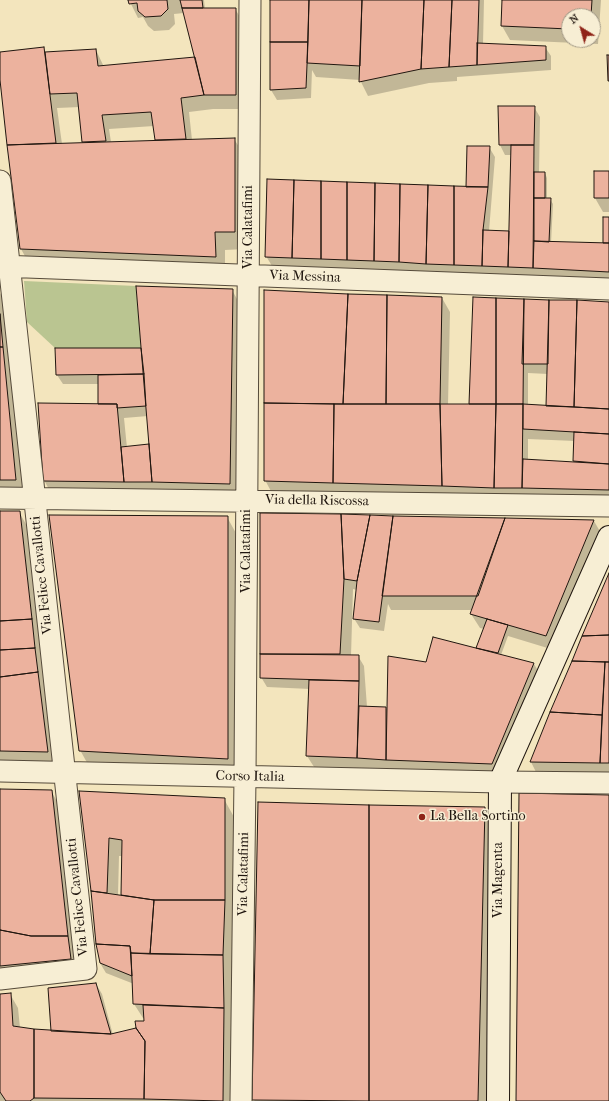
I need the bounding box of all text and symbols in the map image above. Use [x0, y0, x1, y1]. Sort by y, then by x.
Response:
north arrow [561, 8, 601, 48]
text: N [567, 11, 581, 27]
street label: Via Calatafimi [241, 185, 257, 269]
street label: Via Messina [269, 267, 341, 287]
street label: Via della Riscossa [265, 492, 369, 510]
street label: Via Calatafimi [239, 509, 255, 593]
street label: Via Felice Cavallotti [27, 515, 57, 635]
street label: Corso Italia [215, 768, 285, 786]
place label: La Bella Sortino [430, 809, 526, 825]
marker: La Bella Sortino [417, 812, 427, 822]
street label: Via Calatafimi [235, 832, 253, 916]
street label: Via Felice Cavallotti [63, 837, 93, 957]
street label: Via Magenta [491, 842, 507, 918]

